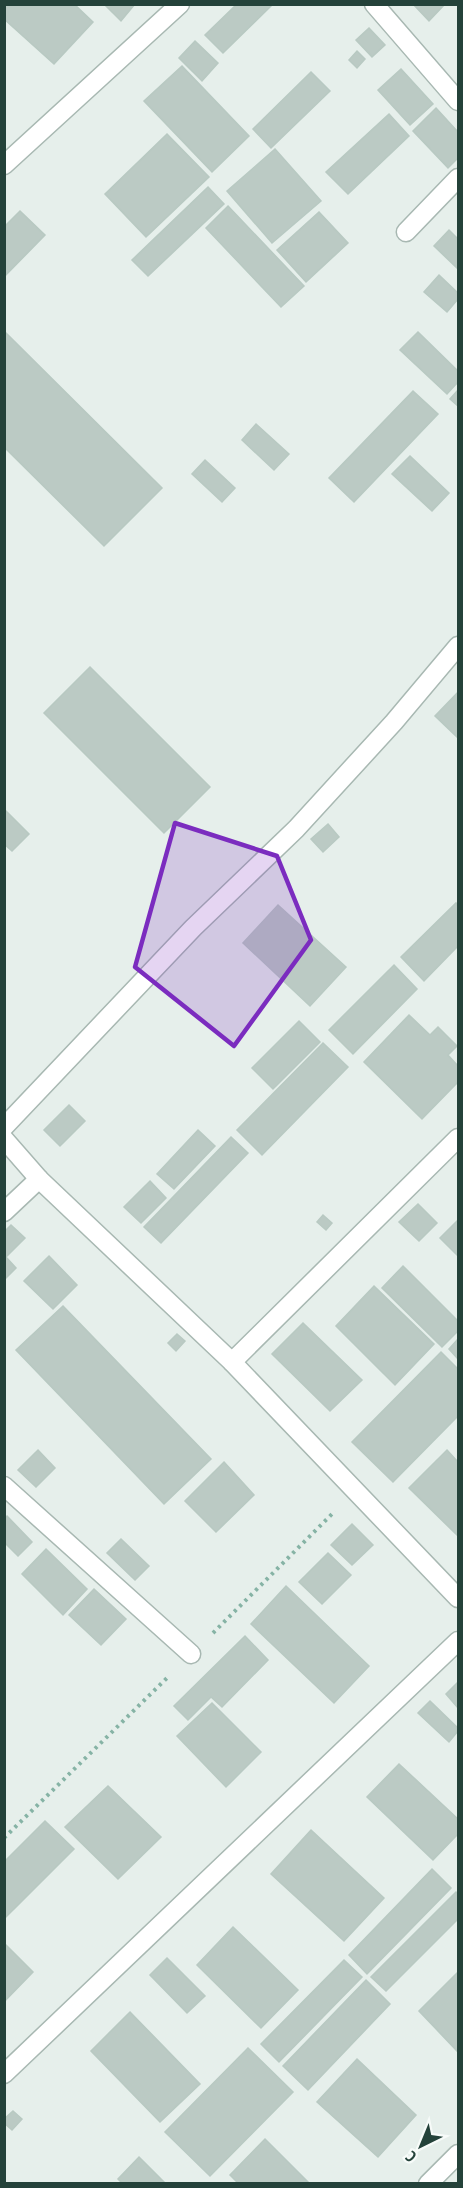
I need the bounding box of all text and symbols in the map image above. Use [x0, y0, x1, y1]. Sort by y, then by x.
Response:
north arrow [391, 2116, 451, 2176]
text: С [401, 2147, 420, 2167]

